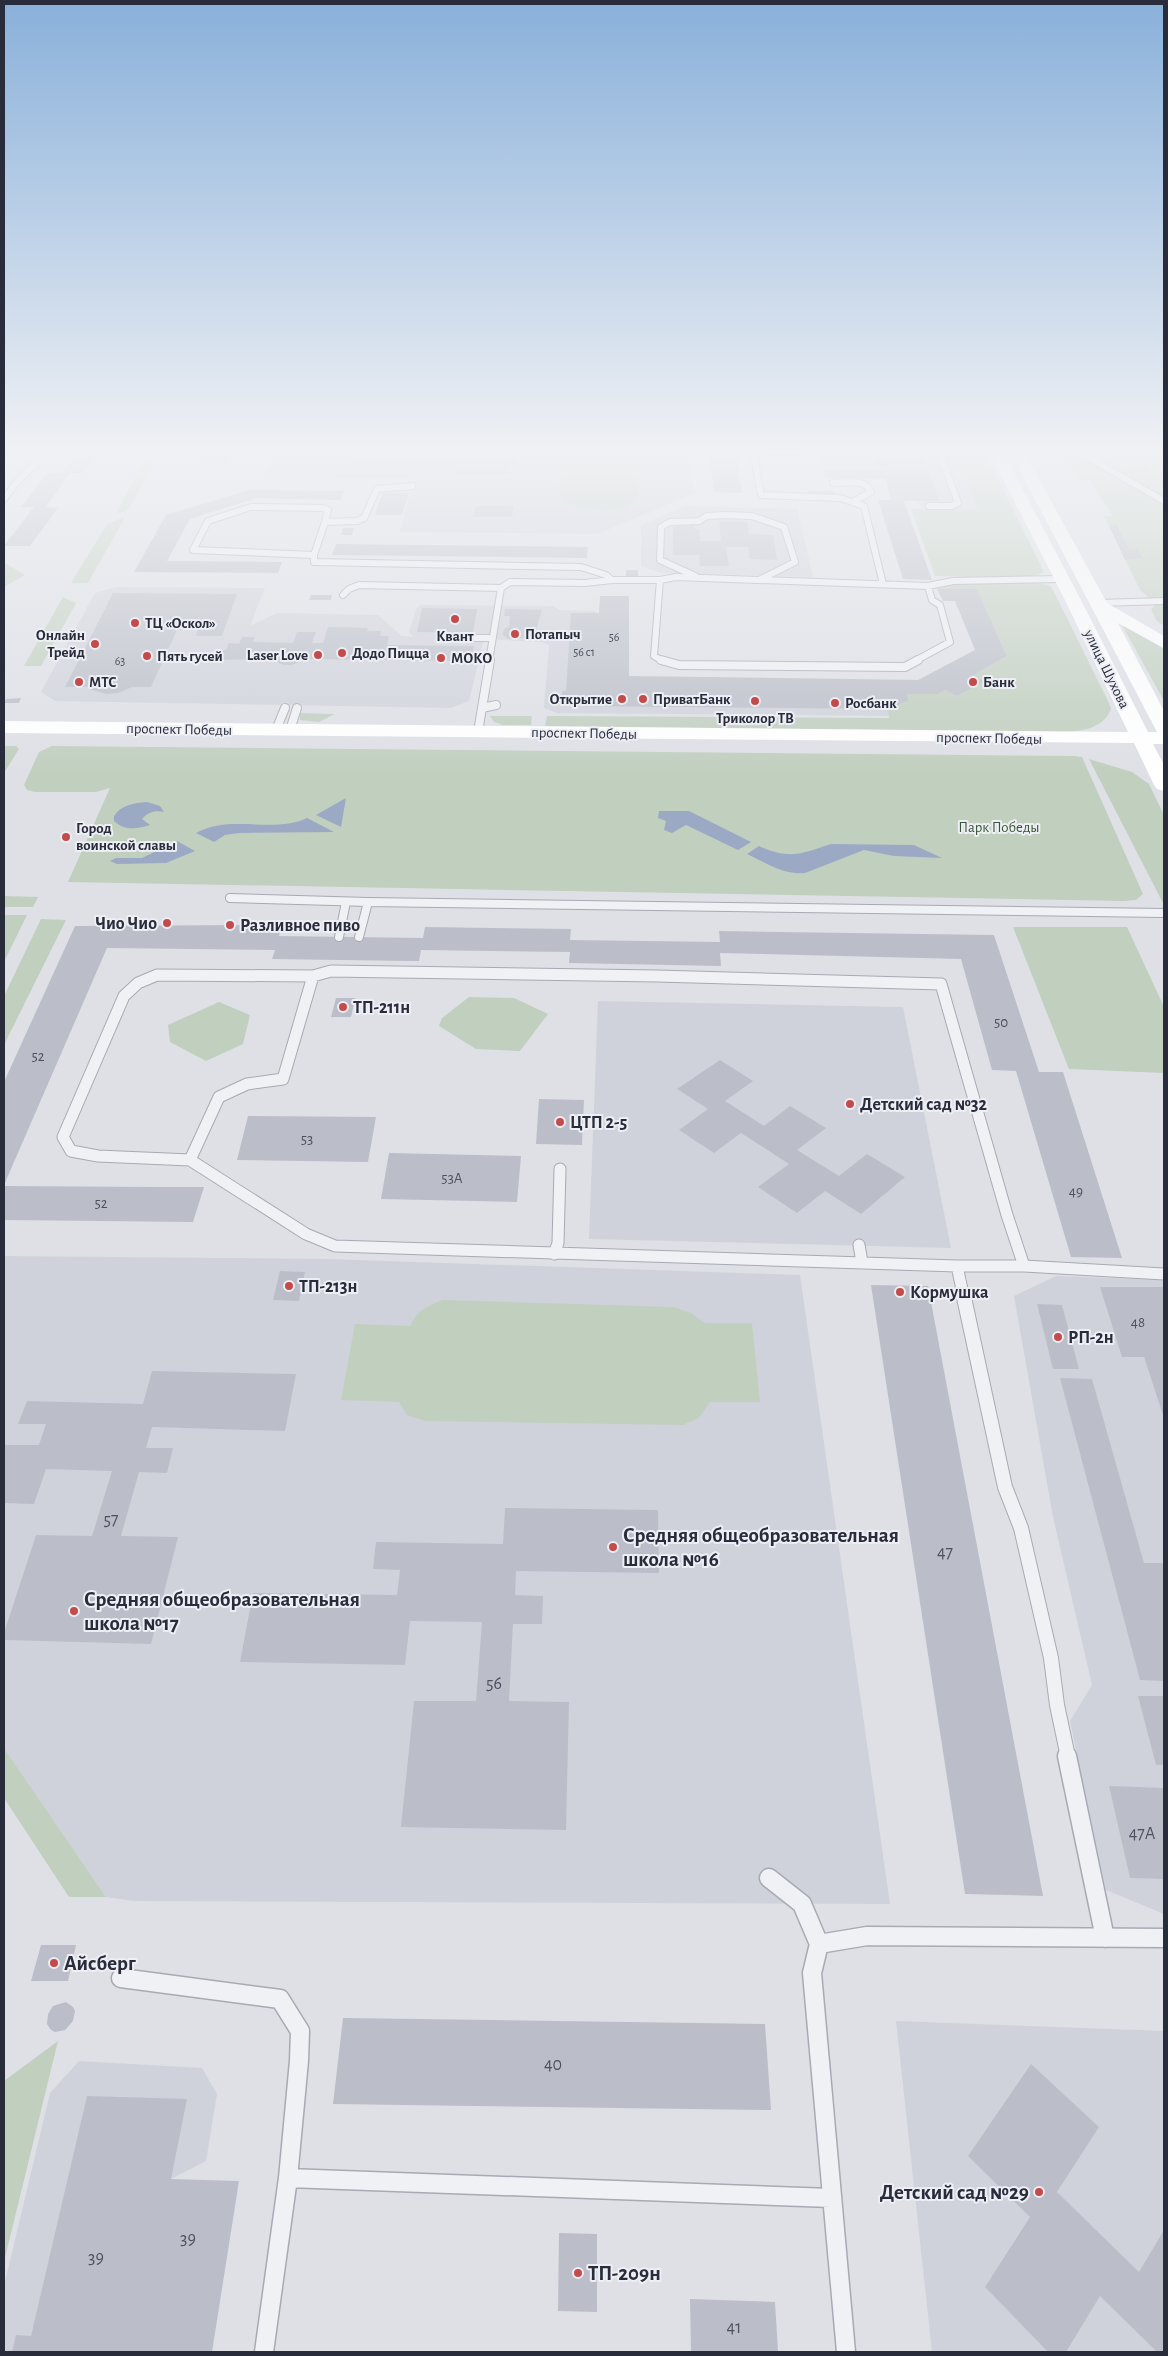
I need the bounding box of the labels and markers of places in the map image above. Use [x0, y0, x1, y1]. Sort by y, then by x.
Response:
marker: Квант [449, 613, 461, 625]
place label: ТЦ «Оскол» [145, 616, 216, 631]
marker: ТЦ «Оскол» [129, 617, 141, 629]
place label: Потапыч [525, 627, 581, 642]
place label: Онлайн Трейд [36, 628, 85, 660]
marker: Потапыч [509, 628, 521, 640]
place label: Квант [436, 629, 474, 644]
marker: Онлайн Трейд [89, 638, 101, 650]
place label: Додо Пицца [352, 646, 429, 661]
marker: Додо Пицца [336, 647, 348, 659]
place label: Laser Love [247, 648, 308, 663]
place label: Пять гусей [157, 649, 223, 664]
marker: Laser Love [312, 649, 324, 661]
marker: Пять гусей [141, 650, 153, 662]
place label: МОКО [451, 651, 492, 666]
marker: МОКО [435, 652, 447, 664]
place label: МТС [89, 675, 117, 690]
place label: Банк [983, 675, 1015, 690]
marker: МТС [73, 676, 85, 688]
marker: Банк [967, 676, 979, 688]
place label: Открытие [550, 692, 612, 707]
place label: ПриватБанк [653, 692, 731, 707]
marker: Открытие [616, 693, 628, 705]
marker: ПриватБанк [637, 693, 649, 705]
marker: Триколор ТВ [749, 695, 761, 707]
place label: Росбанк [845, 696, 897, 711]
marker: Росбанк [829, 697, 841, 709]
place label: Триколор ТВ [716, 711, 794, 726]
place label: Город воинской славы [76, 821, 176, 853]
marker: Город воинской славы [60, 831, 72, 843]
place label: Чио Чио [95, 915, 157, 933]
marker: Чио Чио [161, 917, 173, 929]
place label: Разливное пиво [240, 917, 360, 935]
marker: Разливное пиво [224, 919, 236, 931]
place label: ТП-211н [353, 999, 410, 1017]
marker: ТП-211н [337, 1001, 349, 1013]
place label: Детский сад №32 [860, 1096, 988, 1114]
marker: Детский сад №32 [844, 1098, 856, 1110]
place label: ЦТП 2-5 [570, 1114, 627, 1132]
marker: ЦТП 2-5 [554, 1116, 566, 1128]
place label: ТП-213н [299, 1278, 358, 1296]
marker: ТП-213н [283, 1280, 295, 1292]
place label: Кормушка [910, 1284, 989, 1302]
marker: Кормушка [894, 1286, 906, 1298]
place label: РП-2н [1068, 1329, 1114, 1347]
marker: РП-2н [1052, 1331, 1064, 1343]
place label: Средняя общеобразовательная школа №16 [623, 1525, 899, 1570]
marker: Средняя общеобразовательная школа №16 [607, 1541, 619, 1553]
place label: Средняя общеобразовательная школа №17 [84, 1589, 360, 1634]
marker: Средняя общеобразовательная школа №17 [68, 1605, 80, 1617]
place label: Айсберг [64, 1953, 136, 1974]
marker: Айсберг [48, 1957, 60, 1969]
place label: Детский сад №29 [880, 2182, 1029, 2203]
marker: Детский сад №29 [1033, 2186, 1045, 2198]
place label: ТП-209н [588, 2263, 661, 2284]
marker: ТП-209н [572, 2267, 584, 2279]

